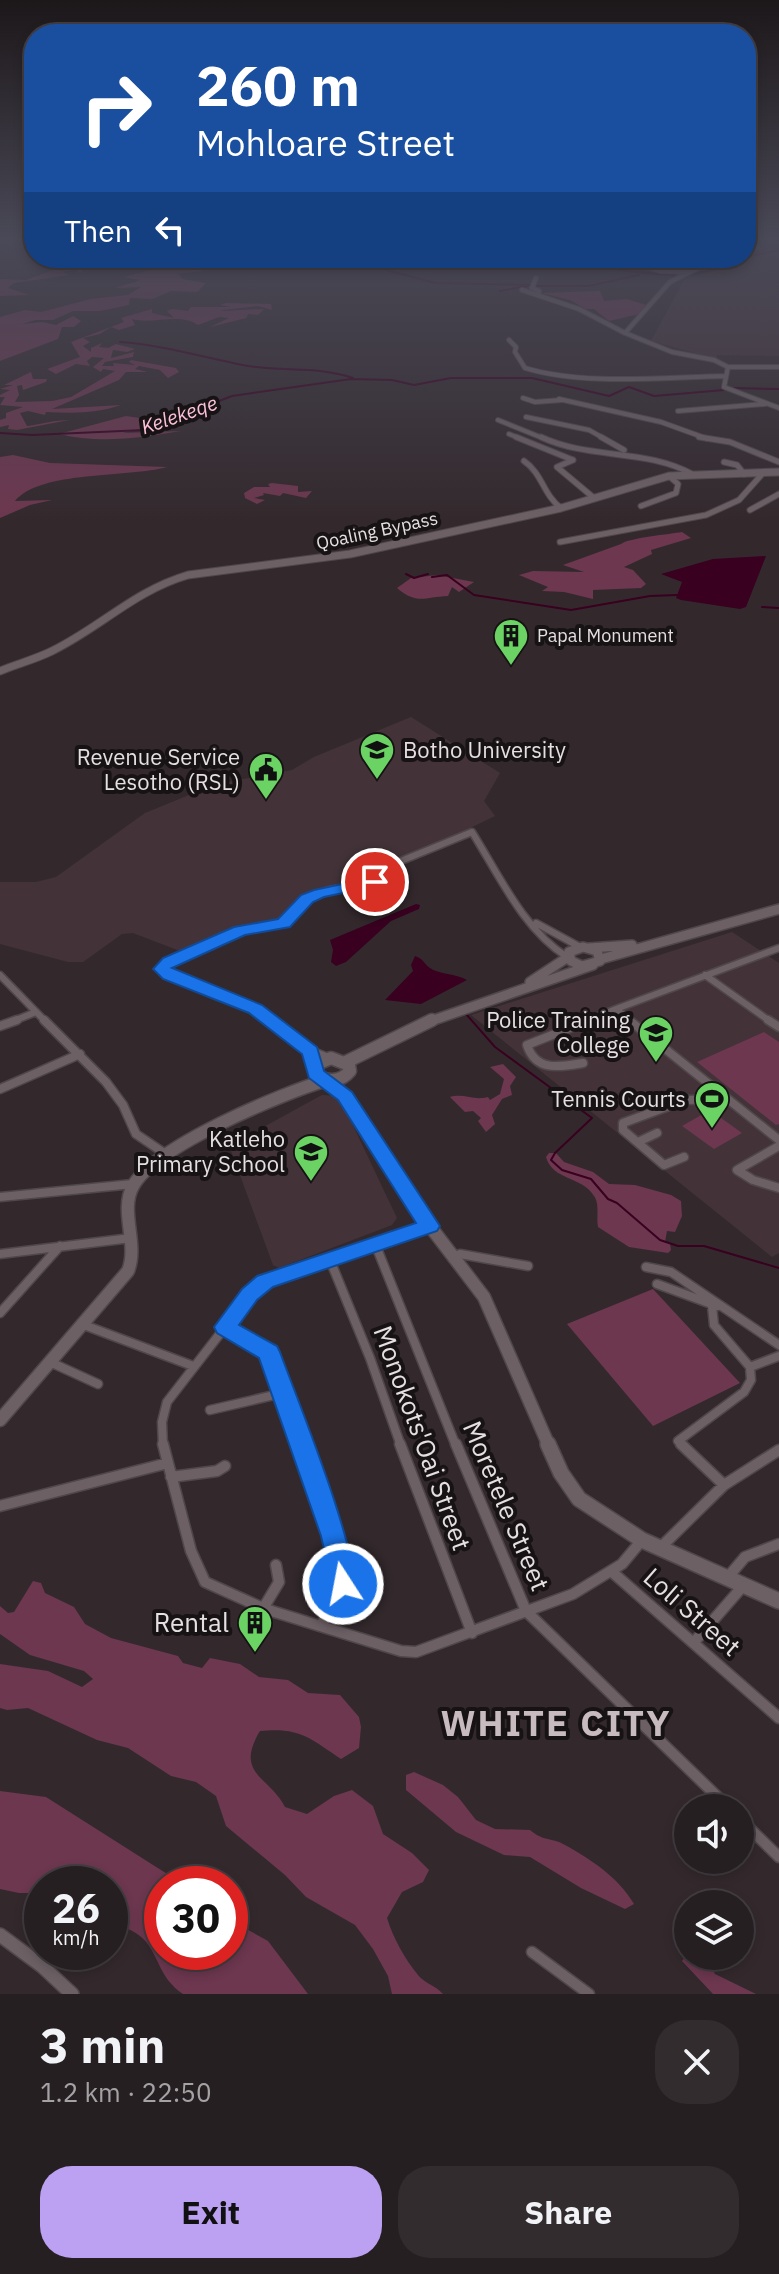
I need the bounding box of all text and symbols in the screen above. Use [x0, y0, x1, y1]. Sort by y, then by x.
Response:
text: 260 m [196, 49, 360, 121]
icon: right [64, 56, 168, 160]
text: Mohloare Street [196, 119, 455, 166]
icon: left [148, 208, 192, 252]
text: Then [64, 211, 132, 250]
water label: Kelekeqe [137, 389, 221, 440]
street label: Qoaling Bypass [314, 506, 440, 555]
building icon: Papal Monument [492, 617, 530, 667]
place label: Papal Monument [537, 624, 674, 647]
school or university icon: Botho University [358, 731, 396, 781]
place label: Botho University [403, 735, 566, 764]
place label: Revenue Service Lesotho (RSL) [77, 742, 240, 796]
public building icon: Revenue Service Lesotho (RSL) [247, 751, 285, 801]
pin [341, 848, 409, 916]
icon: arrive [353, 860, 397, 904]
place label: Police Training College [486, 1005, 630, 1059]
school or university icon: Police Training College [637, 1014, 675, 1064]
sports icon: Tennis Courts [693, 1080, 731, 1130]
place label: Tennis Courts [551, 1084, 686, 1113]
place label: Katleho Primary School [136, 1124, 285, 1178]
school or university icon: Katleho Primary School [292, 1133, 330, 1183]
street label: Monokots'Oai Street [366, 1321, 479, 1555]
street label: Moretele Street [456, 1415, 558, 1596]
position arrow [301, 1542, 385, 1626]
street label: Loli Street [637, 1560, 748, 1663]
building icon: Rental [236, 1604, 274, 1654]
place label: Rental [154, 1605, 229, 1639]
district label: WHITE CITY [440, 1699, 672, 1746]
map controls [674, 1794, 754, 1970]
button: sound [674, 1794, 754, 1874]
speed limit sign: 30 [144, 1866, 248, 1970]
text: 26 [52, 1882, 100, 1934]
button: layers [674, 1890, 754, 1970]
text: km/h [52, 1924, 100, 1951]
text: 3 min [40, 2014, 165, 2076]
button: close [655, 2020, 739, 2104]
text: 1.2 km · 22:50 [40, 2075, 212, 2109]
button: Exit [40, 2166, 382, 2258]
button: Share [398, 2166, 739, 2258]

